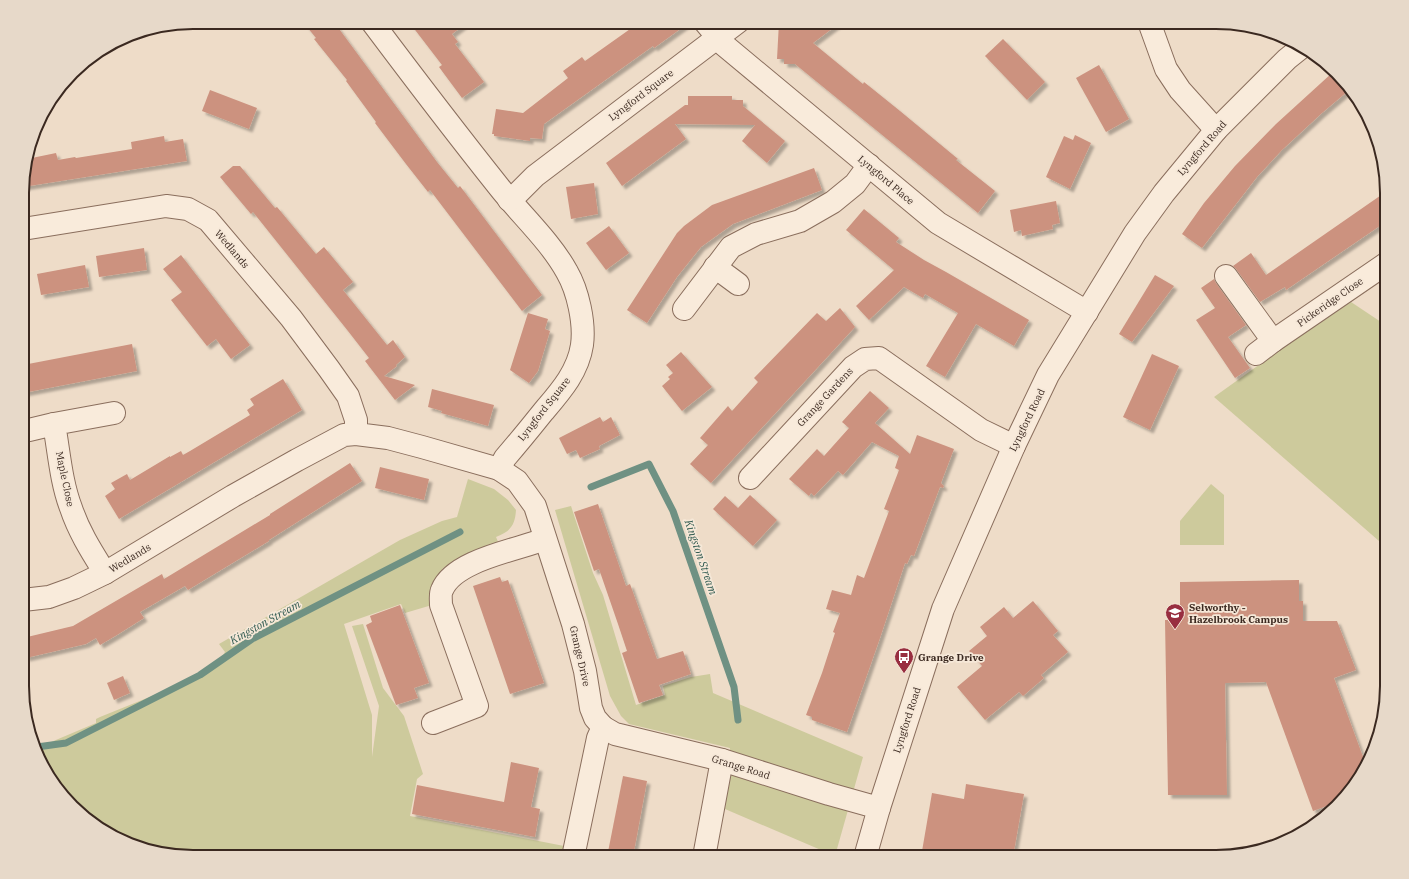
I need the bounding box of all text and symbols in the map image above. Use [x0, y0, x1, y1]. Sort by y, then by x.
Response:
street label: Lyngford Square [606, 66, 676, 124]
street label: Lyngford Road [1175, 118, 1229, 178]
street label: Lyngford Place [855, 153, 917, 207]
street label: Wedlands [212, 227, 252, 271]
street label: Pickeridge Close [1294, 274, 1366, 330]
street label: Grange Gardens [794, 365, 856, 429]
street label: Lyngford Square [515, 374, 573, 444]
street label: Lyngford Road [1006, 386, 1048, 454]
street label: Maple Close [53, 450, 77, 508]
water label: Kingston Stream [681, 517, 721, 597]
street label: Wedlands [107, 540, 153, 576]
water label: Kingston Stream [226, 596, 303, 648]
place label: Selworthy - Hazelbrook Campus [1189, 601, 1288, 626]
school or university icon: Selworthy - Hazelbrook Campus [1164, 602, 1186, 630]
street label: Grange Drive [567, 624, 593, 688]
bus stop icon: Grange Drive [893, 646, 915, 674]
place label: Grange Drive [918, 651, 984, 664]
street label: Lyngford Road [890, 685, 924, 755]
street label: Grange Road [710, 752, 772, 782]

